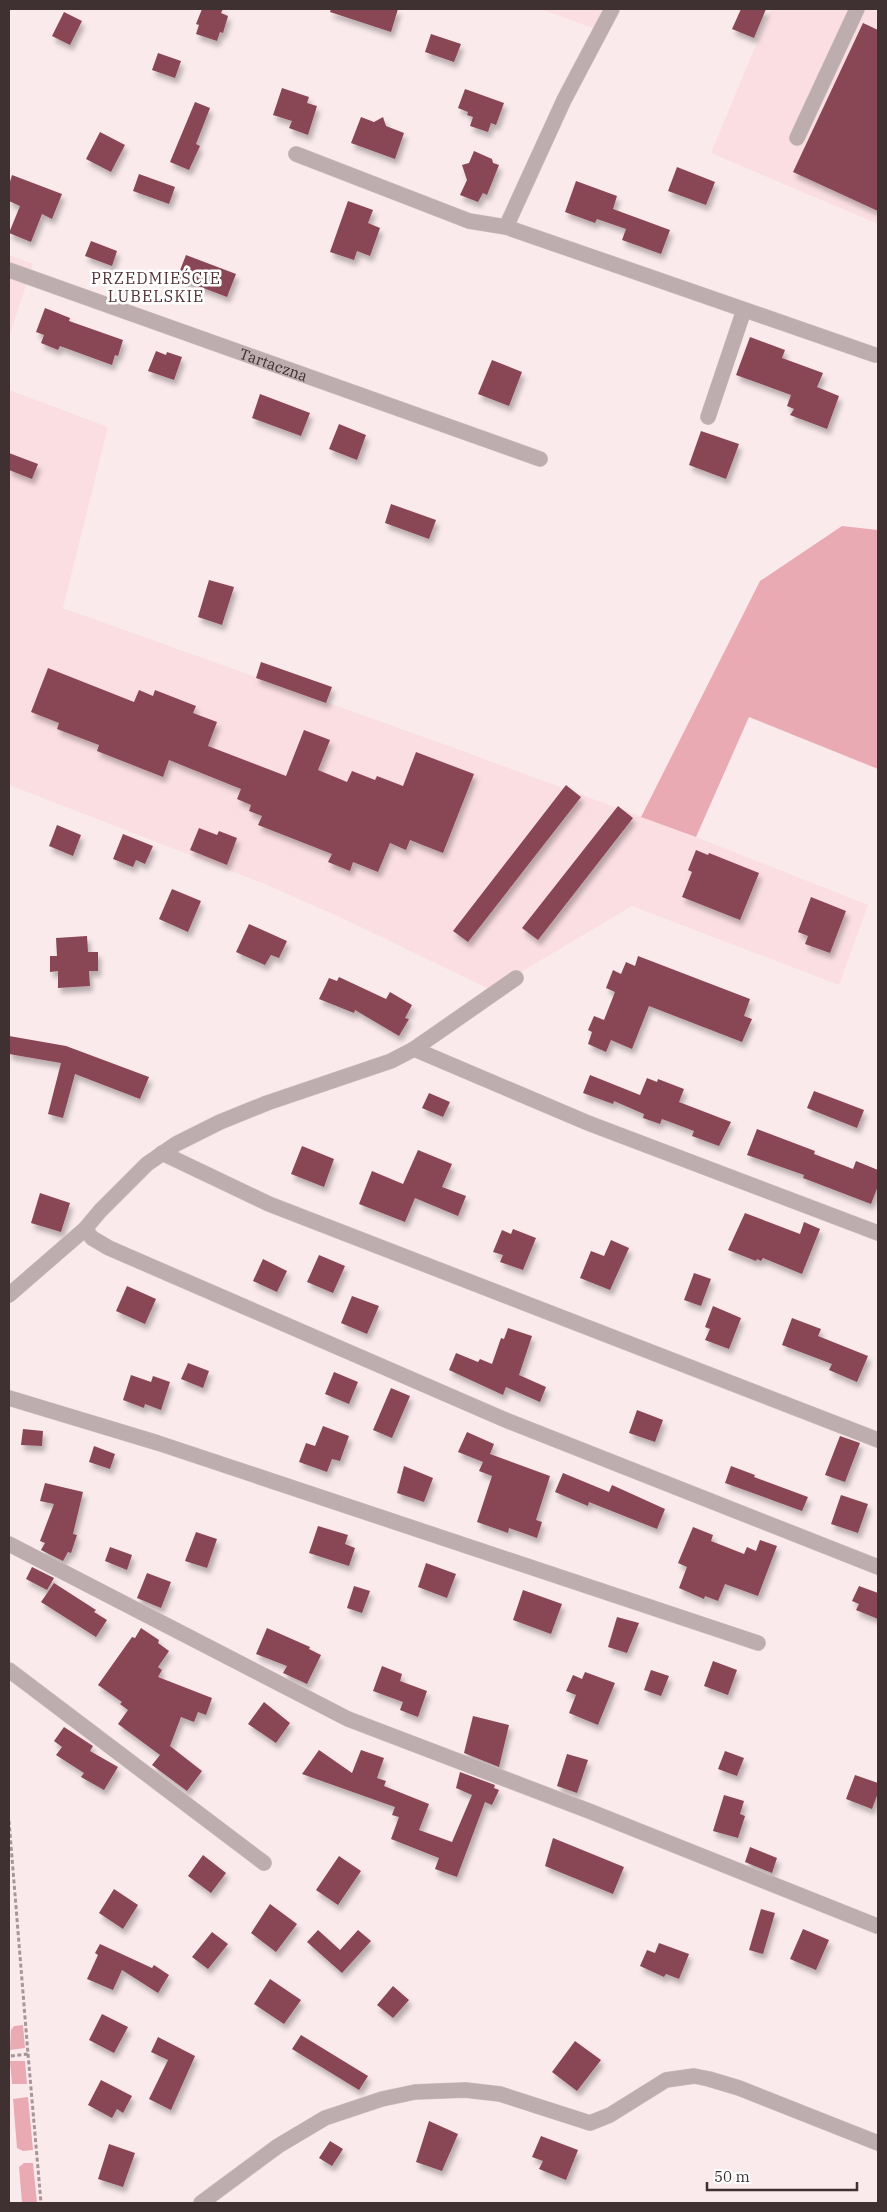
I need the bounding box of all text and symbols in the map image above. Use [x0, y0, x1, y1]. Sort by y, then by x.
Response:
district label: PRZEDMIEŚCIE LUBELSKIE [91, 267, 221, 306]
street label: Tartaczna [237, 343, 310, 385]
scale bar [707, 2160, 857, 2192]
text: 50 m [714, 2167, 750, 2186]

